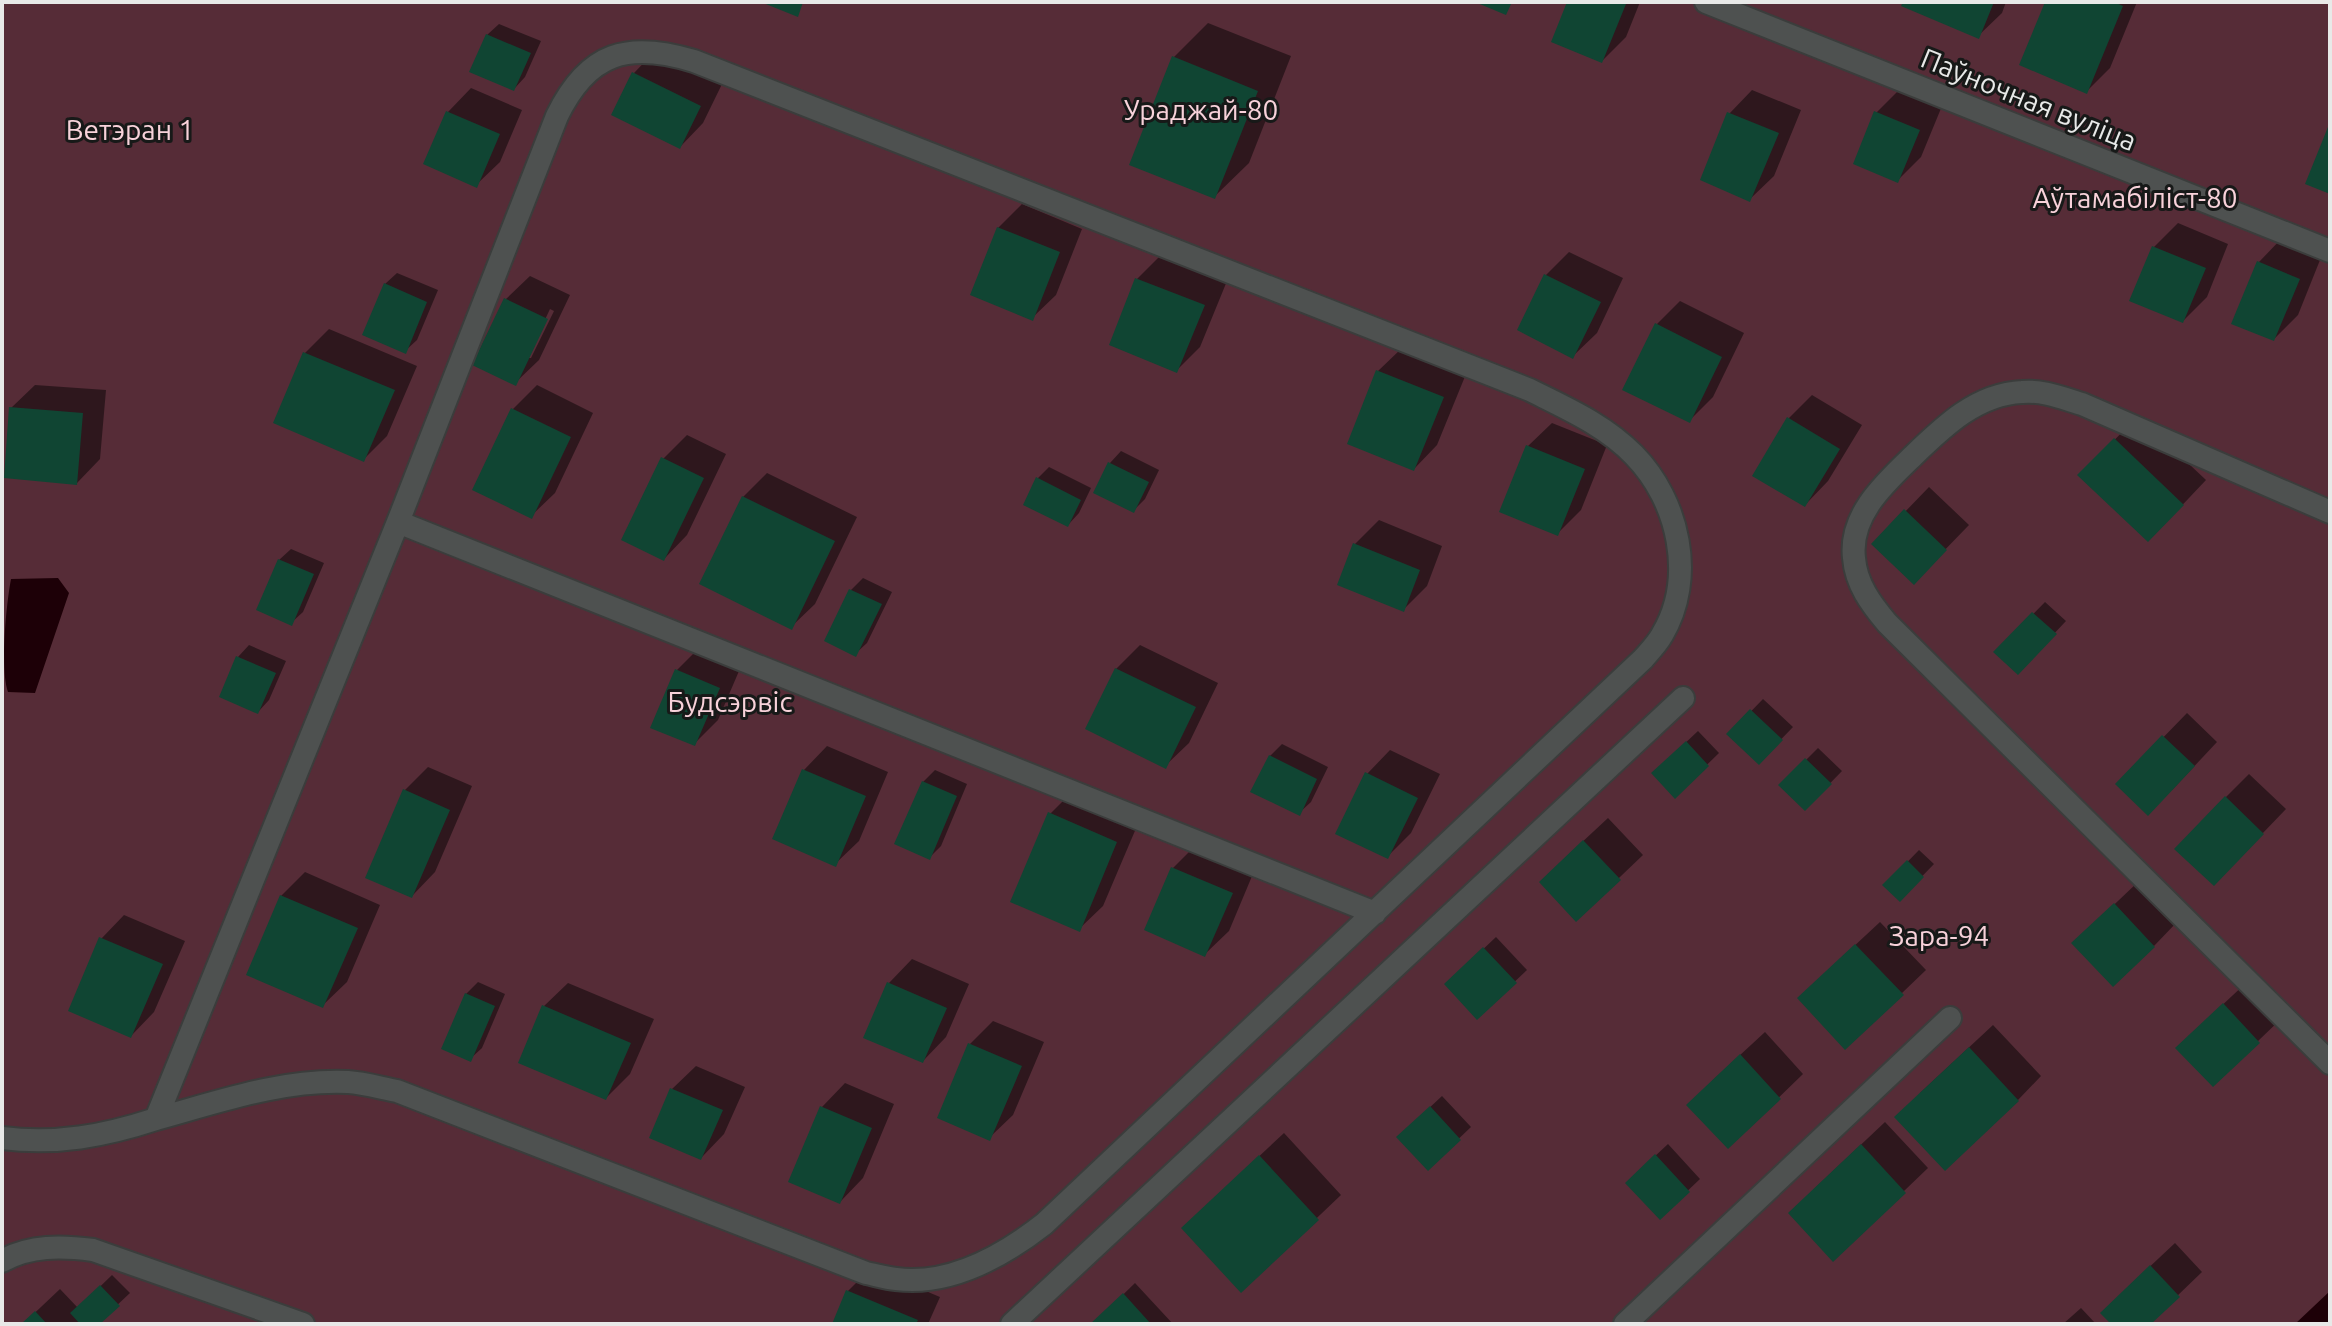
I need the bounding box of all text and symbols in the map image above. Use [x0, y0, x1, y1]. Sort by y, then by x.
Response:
street label: Паўночная вуліца [1917, 42, 2141, 156]
park label: Ураджай-80 [1124, 94, 1278, 125]
park label: Ветэран 1 [66, 114, 194, 145]
park label: Аўтамабіліст-80 [2032, 182, 2238, 213]
park label: Будсэрвіс [668, 686, 792, 717]
park label: Зара-94 [1889, 920, 1989, 951]

